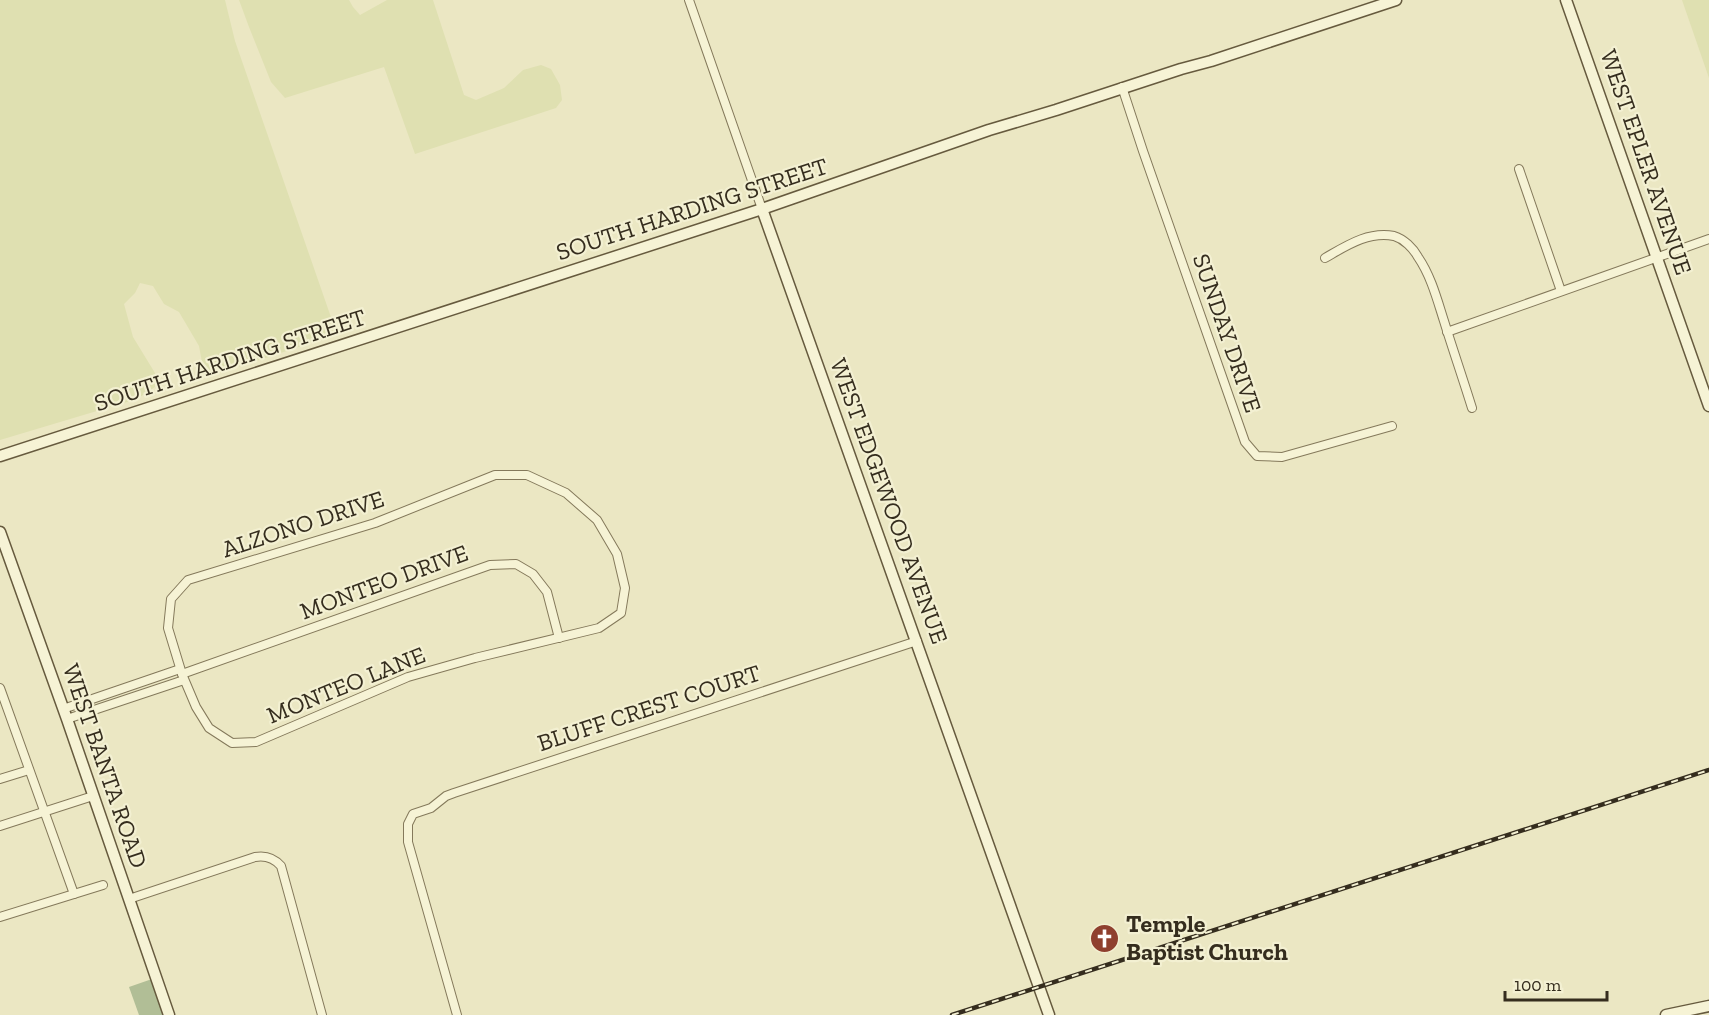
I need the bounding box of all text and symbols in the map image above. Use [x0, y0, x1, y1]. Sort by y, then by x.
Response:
street label: WEST EPLER AVENUE [1594, 45, 1699, 278]
street label: SOUTH HARDING STREET [552, 151, 831, 266]
street label: SUNDAY DRIVE [1187, 250, 1268, 416]
street label: SOUTH HARDING STREET [90, 302, 369, 417]
street label: WEST EDGEWOOD AVENUE [824, 354, 955, 648]
street label: ALZONO DRIVE [218, 484, 388, 563]
street label: MONTEO DRIVE [296, 538, 472, 625]
street label: MONTEO LANE [262, 640, 429, 729]
street label: BLUFF CREST COURT [534, 658, 764, 757]
street label: WEST BANTA ROAD [57, 660, 154, 872]
place label: Temple Baptist Church [1126, 909, 1288, 966]
church icon: Temple Baptist Church [1089, 922, 1121, 954]
scale bar [1505, 964, 1607, 1002]
text: 100 m [1514, 974, 1562, 996]

